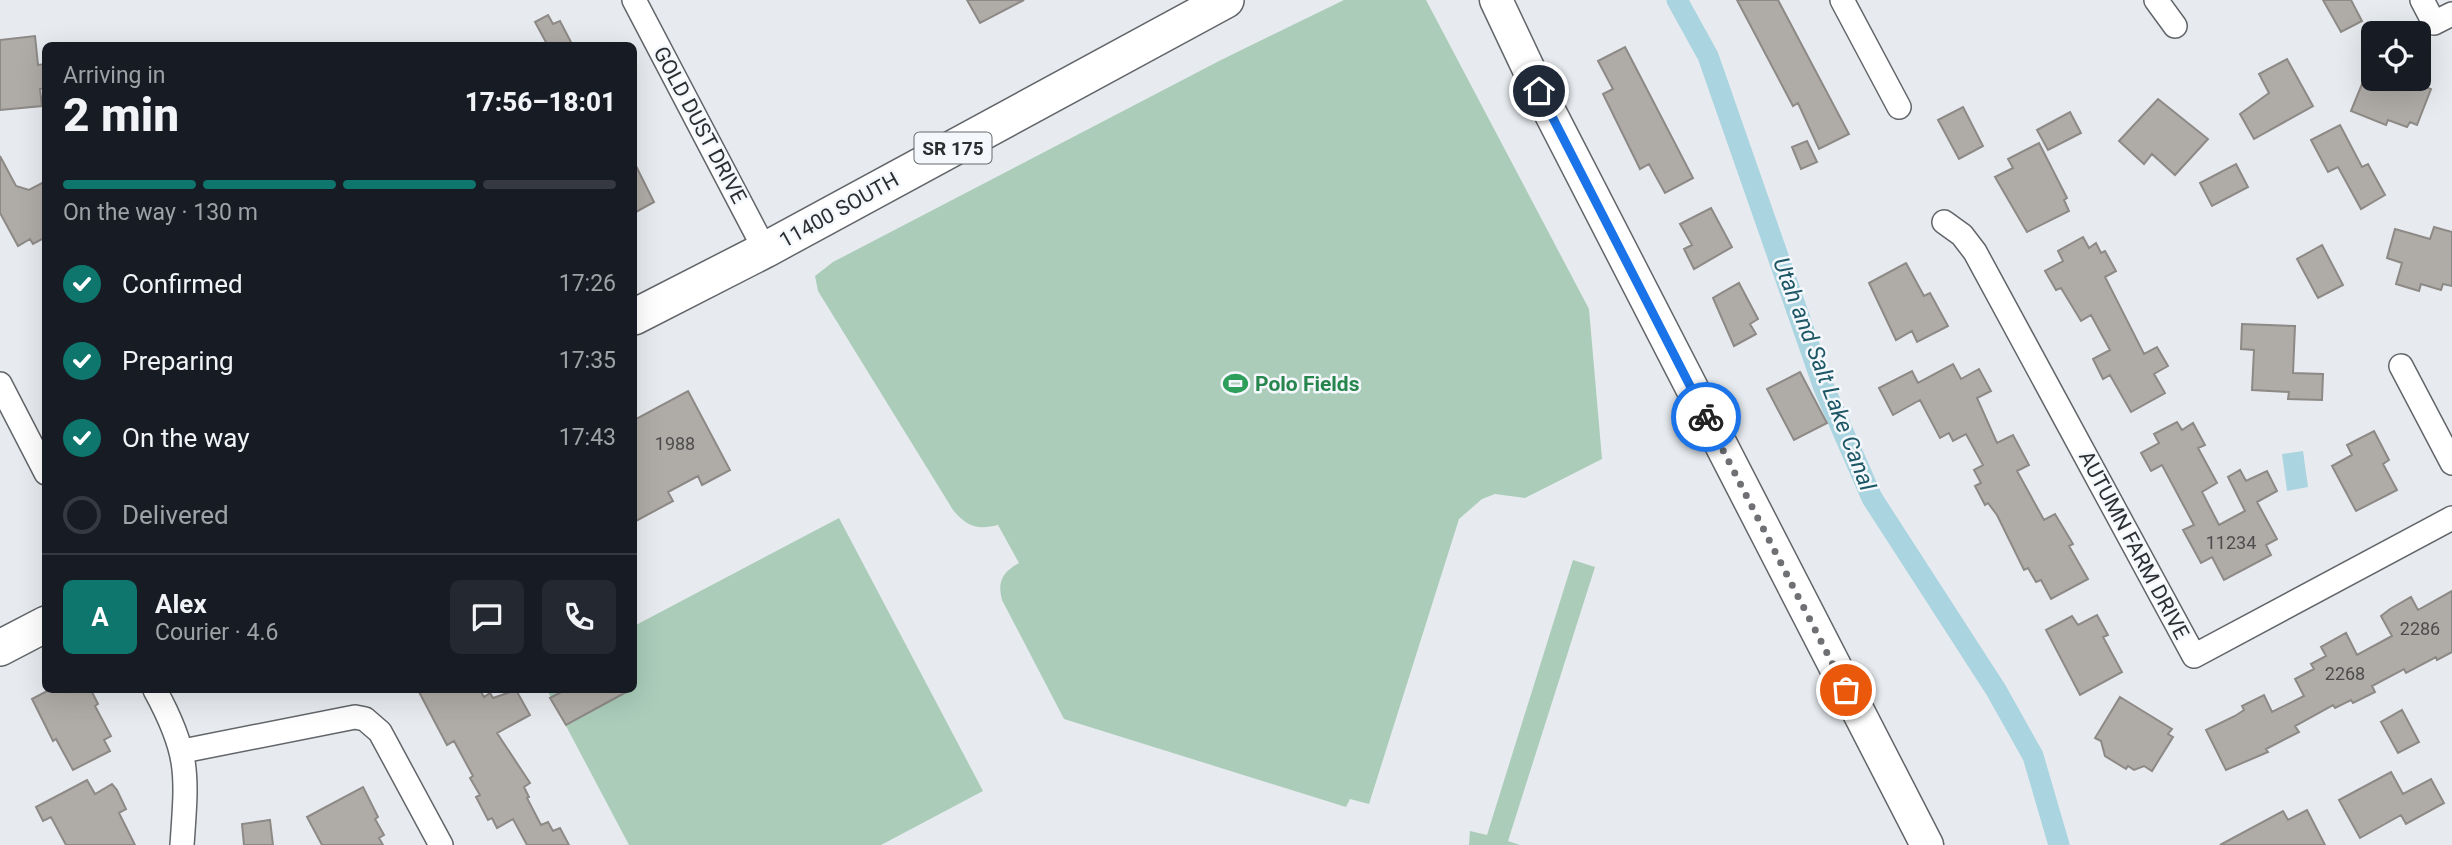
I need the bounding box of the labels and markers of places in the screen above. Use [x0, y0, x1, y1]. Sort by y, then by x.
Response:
pin [1509, 61, 1569, 121]
sports icon: Polo Fields [1221, 370, 1249, 398]
place label: Polo Fields [1255, 372, 1360, 396]
pin [1816, 660, 1876, 720]

